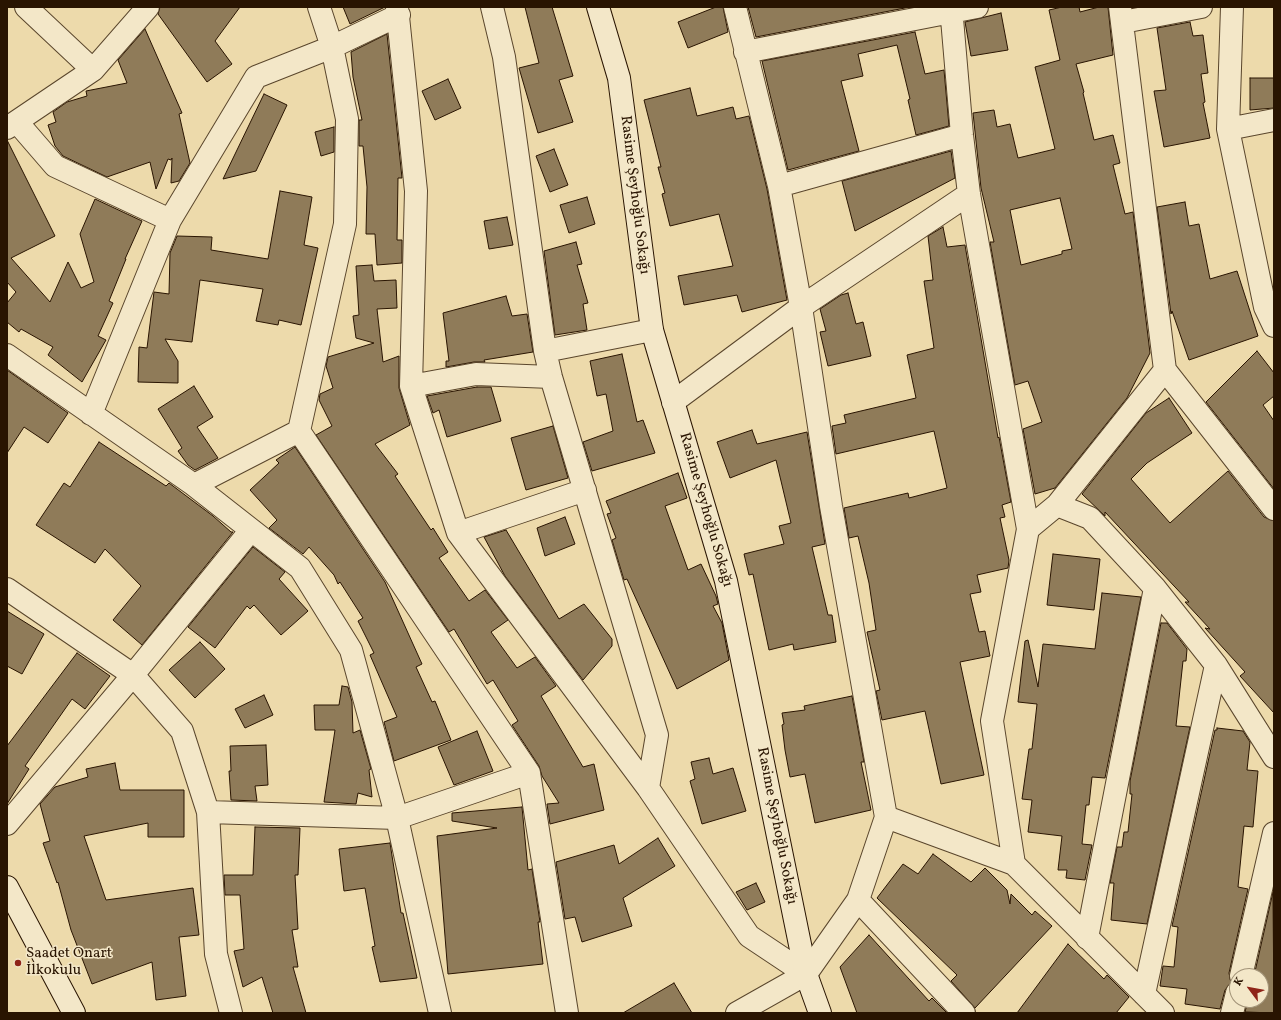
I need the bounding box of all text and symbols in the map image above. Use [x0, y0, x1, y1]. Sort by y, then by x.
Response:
street label: Rasime Şeyhoğlu Sokağı [615, 115, 653, 275]
street label: Rasime Şeyhoğlu Sokağı [674, 431, 736, 589]
street label: Rasime Şeyhoğlu Sokağı [752, 746, 800, 906]
place label: Saadet Onart İlkokulu [26, 945, 112, 980]
marker: Saadet Onart İlkokulu [13, 958, 23, 968]
north arrow [1229, 968, 1269, 1008]
text: K [1231, 975, 1248, 989]

